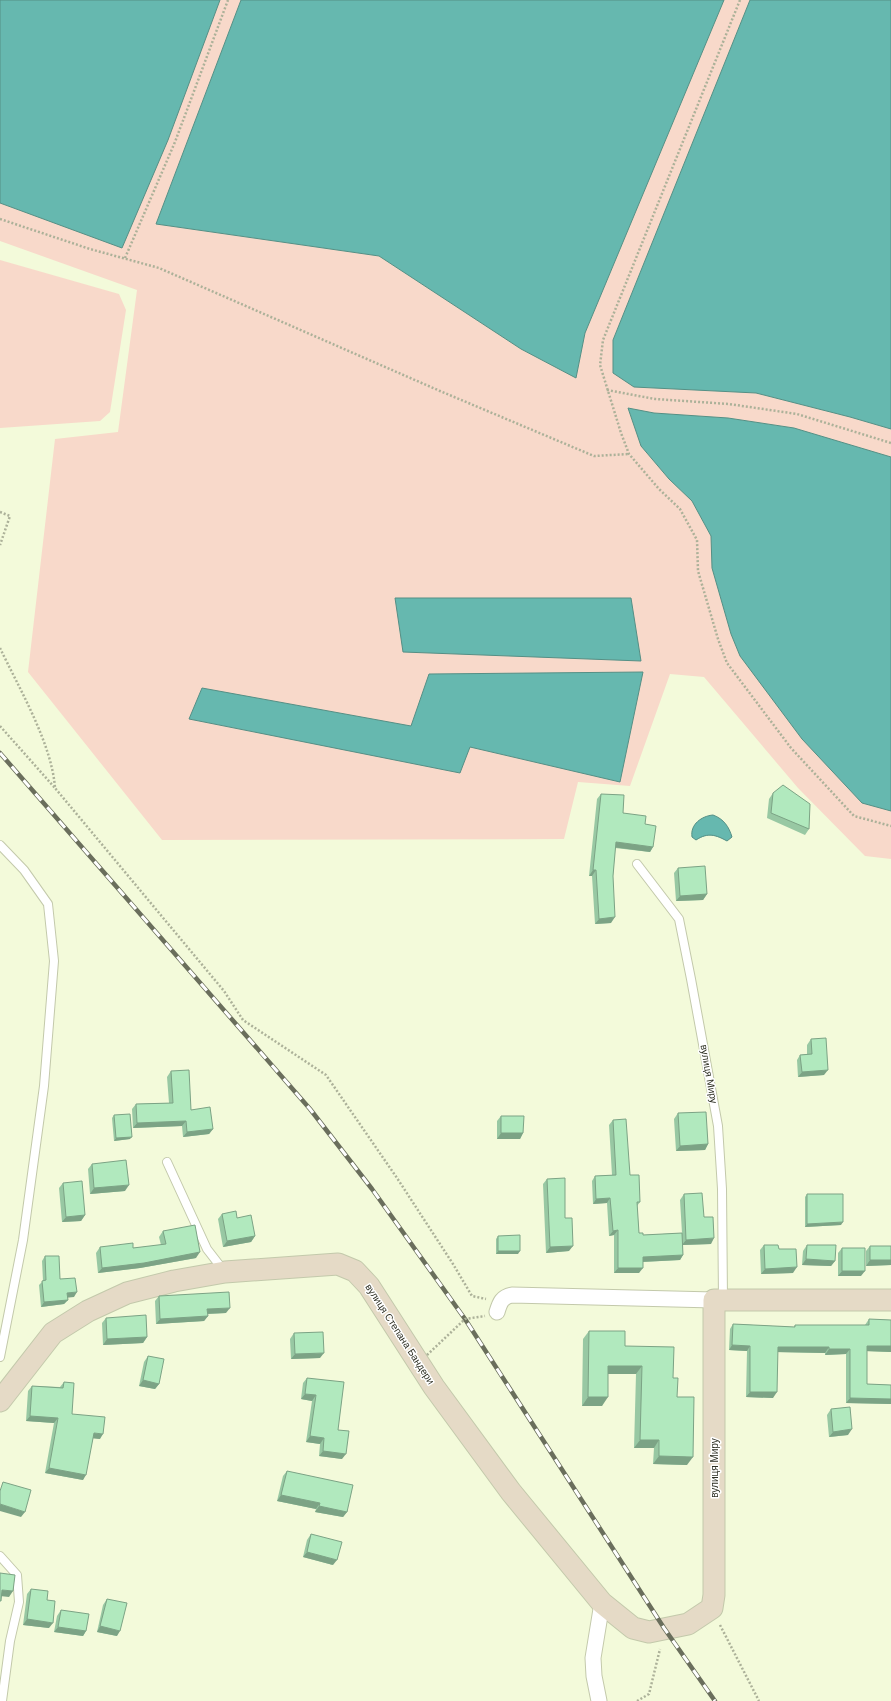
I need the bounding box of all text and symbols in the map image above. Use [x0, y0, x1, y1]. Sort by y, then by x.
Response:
street label: вулиця Миру [698, 1044, 720, 1104]
street label: вулиця Степана Бандери [363, 1282, 437, 1386]
street label: вулиця Миру [709, 1438, 720, 1498]

